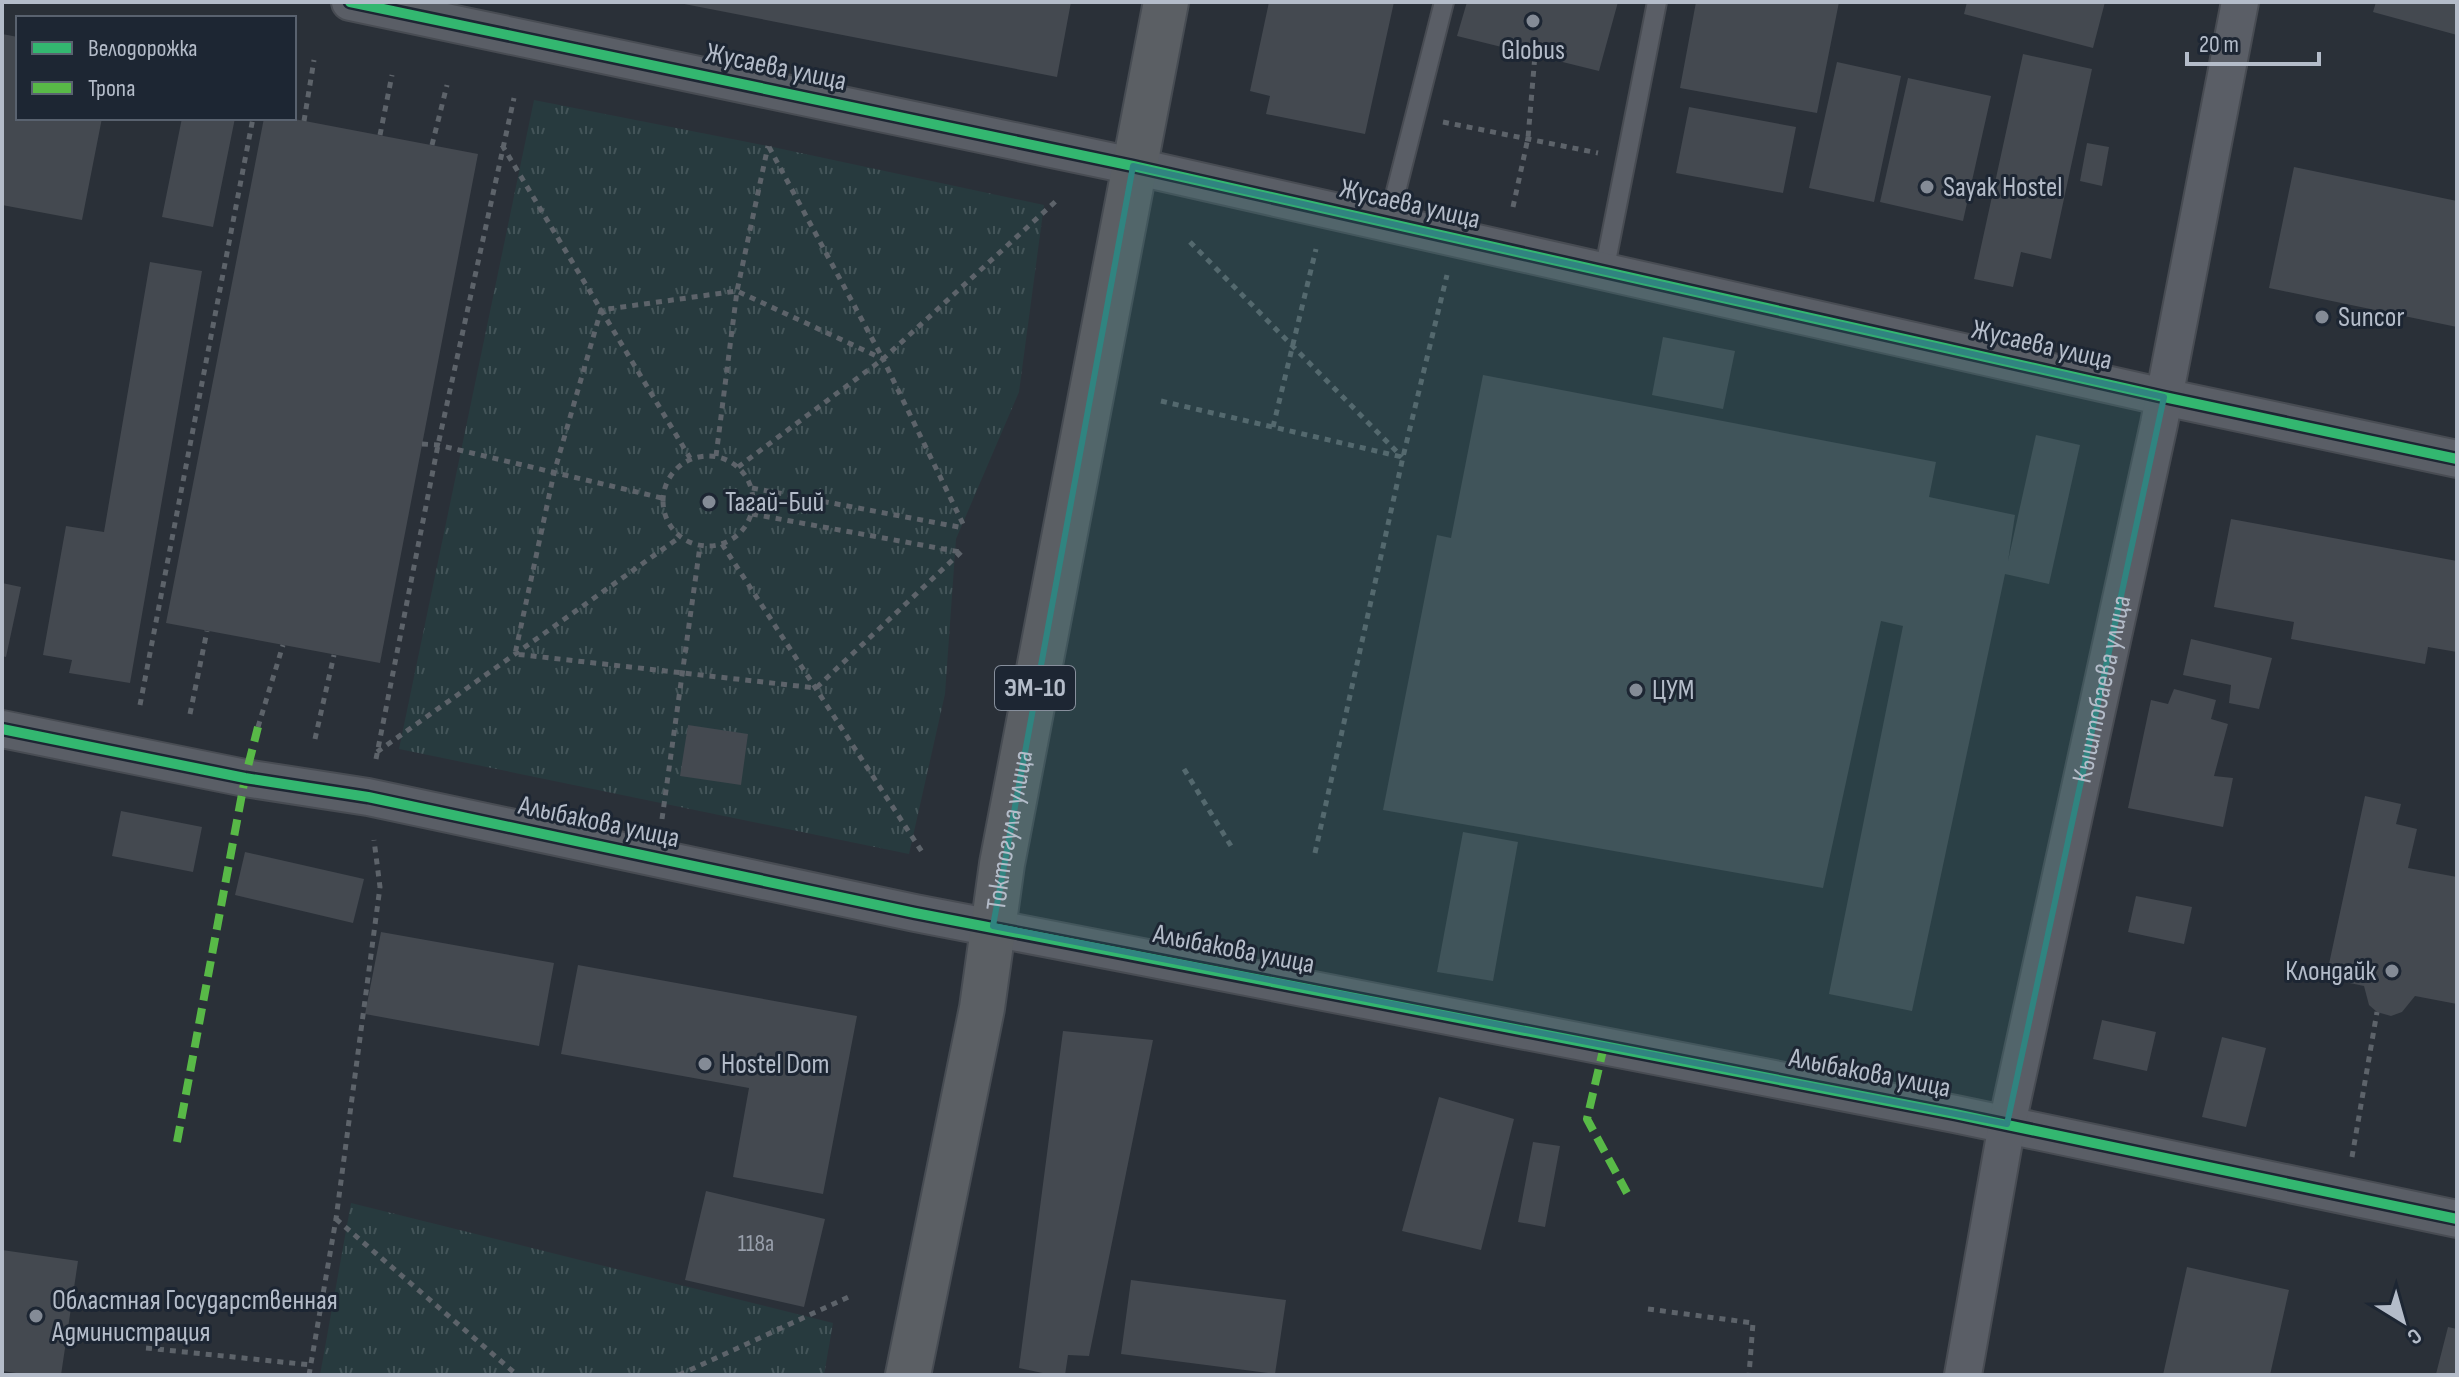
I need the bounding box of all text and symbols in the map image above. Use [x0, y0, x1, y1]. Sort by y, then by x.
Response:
marker: Globus [1524, 12, 1542, 30]
legend [16, 16, 296, 120]
scale bar [2187, 16, 2319, 66]
text: 20 m [2199, 30, 2239, 59]
text: Велодорожка [88, 34, 198, 63]
place label: Globus [1501, 34, 1565, 67]
street label: Жусаева улица [703, 36, 849, 98]
text: Тропа [88, 74, 135, 103]
place label: Sayak Hostel [1943, 171, 2063, 204]
street label: Жусаева улица [1337, 172, 1483, 236]
marker: Sayak Hostel [1918, 178, 1936, 196]
place label: Suncor [2338, 301, 2404, 334]
marker: Suncor [2313, 308, 2331, 326]
street label: Жусаева улица [1969, 313, 2115, 377]
place label: Тагай-Бий [725, 486, 824, 519]
marker: Тагай-Бий [700, 493, 718, 511]
street label: Кыштобаева улица [2065, 592, 2138, 786]
road number: ЭМ-10 [995, 666, 1075, 710]
place label: ЦУМ [1652, 674, 1694, 707]
marker: ЦУМ [1627, 681, 1645, 699]
street label: Токтогула улица [979, 747, 1040, 913]
street label: Алыбакова улица [515, 789, 682, 855]
street label: Алыбакова улица [1150, 917, 1317, 981]
place label: Клондайк [2285, 955, 2376, 988]
marker: Клондайк [2383, 962, 2401, 980]
street label: Алыбакова улица [1786, 1041, 1953, 1105]
place label: Hostel Dom [721, 1048, 830, 1081]
marker: Hostel Dom [696, 1055, 714, 1073]
house number: 118а [738, 1229, 774, 1258]
north arrow [2363, 1281, 2443, 1361]
place label: Областная Государственная Администрация [51, 1284, 338, 1349]
marker: Областная Государственная Администрация [27, 1307, 45, 1325]
text: С [2401, 1322, 2427, 1350]

